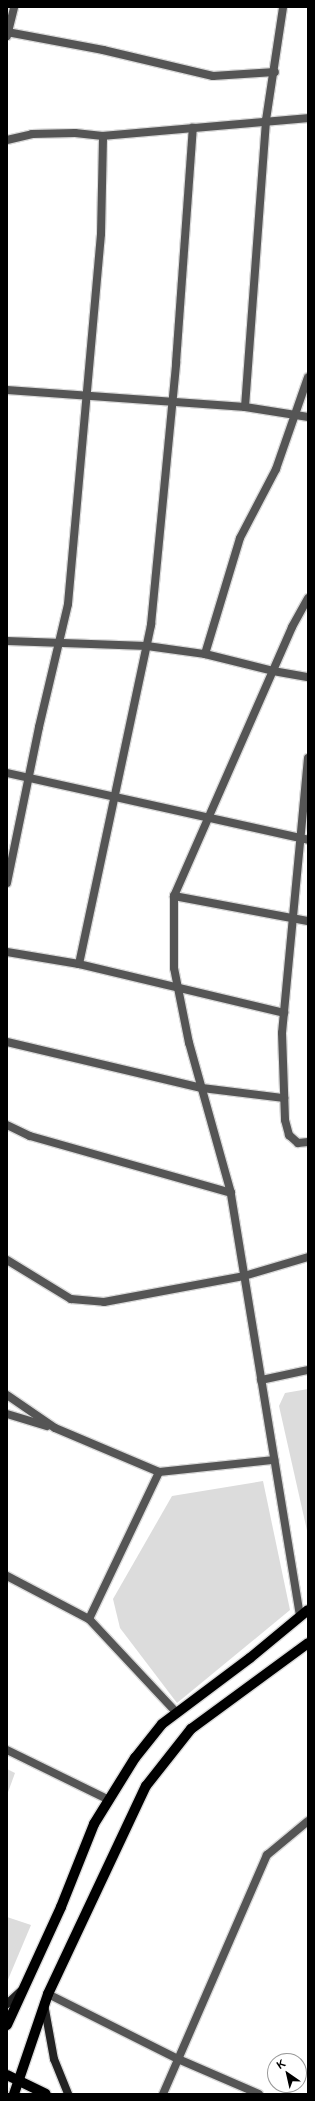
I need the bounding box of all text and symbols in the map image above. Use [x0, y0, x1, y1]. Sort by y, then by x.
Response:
north arrow [267, 2053, 307, 2093]
text: K [274, 2057, 287, 2071]

